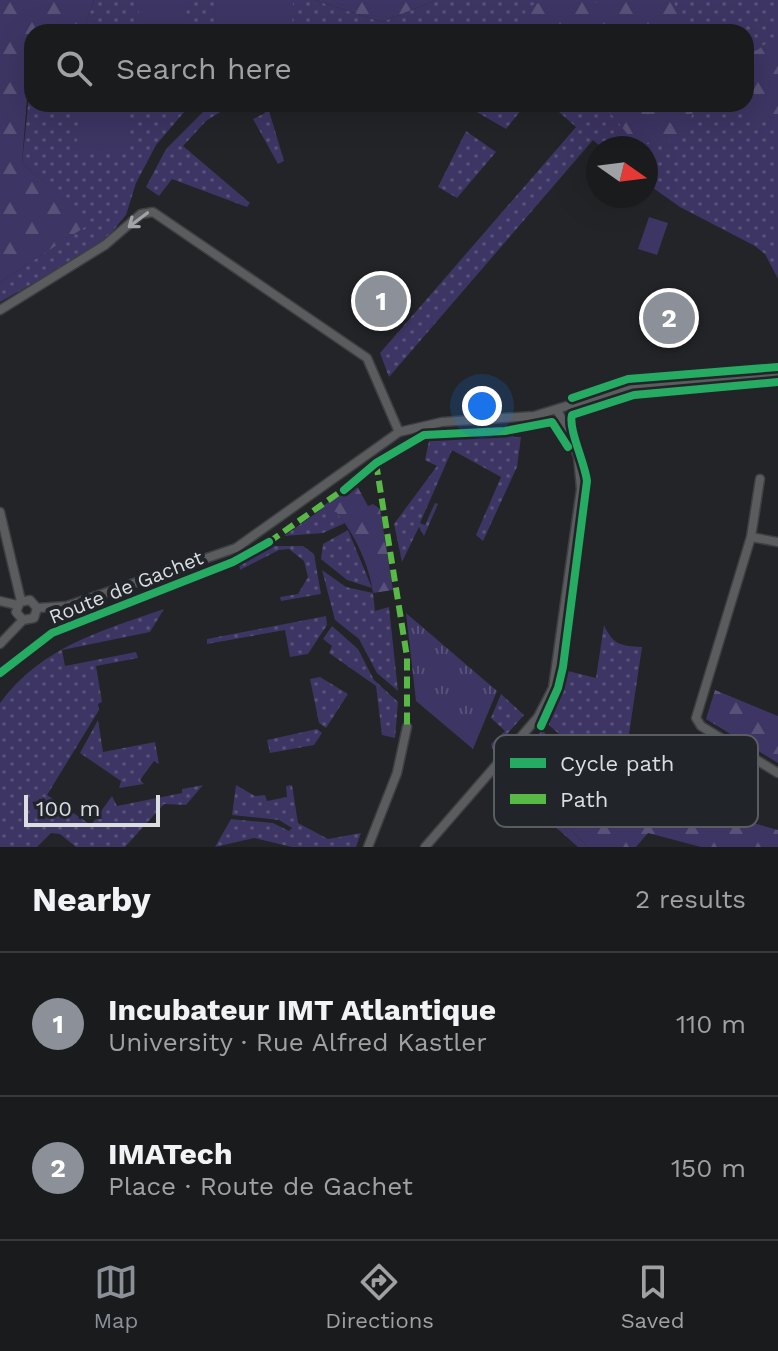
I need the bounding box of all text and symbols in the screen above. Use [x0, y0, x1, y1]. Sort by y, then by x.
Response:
search box [24, 24, 754, 112]
icon: search [52, 46, 96, 90]
text: Search here [116, 51, 292, 86]
north arrow [586, 136, 658, 208]
one-way arrow [128, 211, 149, 228]
pin: 1 [355, 271, 407, 331]
pin: 2 [643, 288, 695, 348]
your location [462, 386, 502, 426]
street label: Route de Gachet [45, 545, 207, 629]
legend [494, 735, 758, 827]
text: Cycle path [560, 751, 674, 776]
text: Path [560, 787, 608, 812]
scale bar [24, 791, 160, 827]
text: 100 m [36, 796, 100, 821]
text: Nearby [32, 879, 151, 919]
text: 2 results [635, 884, 746, 914]
text: Incubateur IMT Atlantique [108, 992, 496, 1027]
text: 1 [52, 1009, 64, 1039]
text: 110 m [676, 1009, 746, 1039]
text: University · Rue Alfred Kastler [108, 1027, 487, 1057]
text: IMATech [108, 1136, 232, 1171]
text: 2 [50, 1153, 66, 1183]
text: 150 m [671, 1153, 746, 1183]
text: Place · Route de Gachet [108, 1171, 413, 1201]
tab: Map [93, 1260, 138, 1333]
tab: Directions [325, 1260, 434, 1333]
tab: Saved [621, 1260, 685, 1333]

